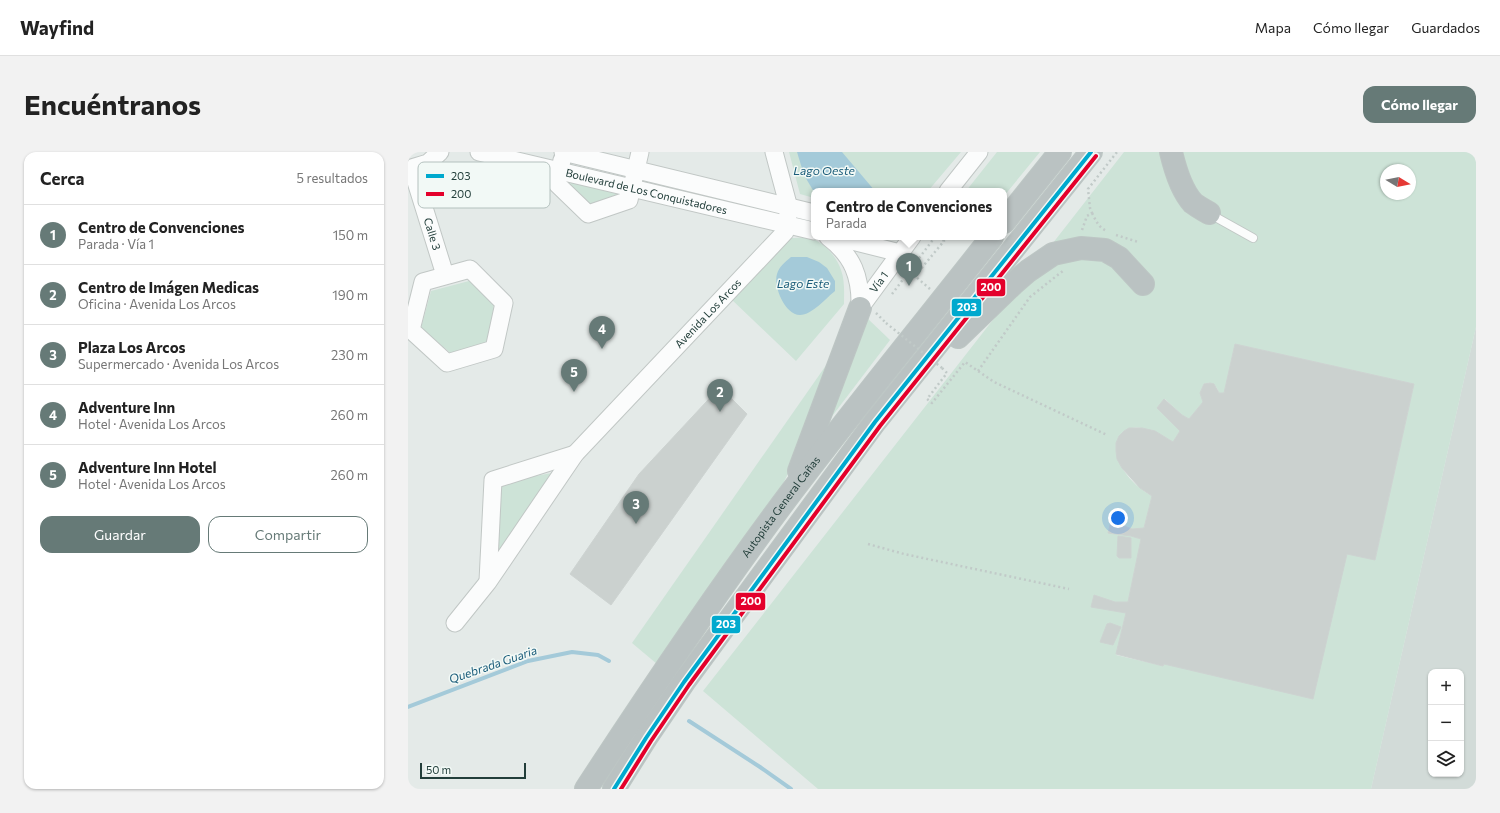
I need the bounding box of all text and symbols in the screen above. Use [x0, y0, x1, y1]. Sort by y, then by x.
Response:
text: Wayfind [20, 16, 94, 39]
text: Mapa [1255, 19, 1291, 36]
text: Cómo llegar [1313, 19, 1389, 36]
text: Guardados [1411, 19, 1480, 36]
button: Cómo llegar [1363, 86, 1476, 123]
text: Encuéntranos [24, 87, 201, 121]
legend [418, 162, 550, 208]
water label: Lago Oeste [793, 163, 856, 177]
north arrow [1380, 164, 1416, 200]
street label: Boulevard de Los Conquistadores [564, 166, 729, 216]
text: Cerca [40, 168, 85, 189]
text: 203 [451, 169, 471, 182]
text: 5 resultados [297, 170, 368, 186]
text: 200 [451, 187, 471, 200]
popup [811, 188, 1007, 240]
text: Centro de Convenciones [826, 197, 992, 215]
text: Parada [826, 215, 867, 231]
street label: Calle 3 [422, 216, 444, 252]
text: Centro de Convenciones [78, 218, 245, 236]
text: 1 [50, 227, 56, 243]
text: 150 m [333, 227, 368, 243]
text: Parada · Vía 1 [78, 236, 154, 252]
pin: 1 [896, 253, 922, 286]
street label: Vía 1 [867, 269, 890, 295]
street label: Avenida Los Arcos [672, 276, 743, 350]
water label: Lago Este [777, 276, 830, 290]
text: Centro de Imágen Medicas [78, 278, 259, 296]
line badge: 200 [976, 278, 1006, 297]
text: 200 [981, 280, 1001, 293]
text: 2 [49, 287, 57, 303]
text: 190 m [332, 287, 368, 303]
text: Oficina · Avenida Los Arcos [78, 296, 236, 312]
line badge: 203 [951, 298, 982, 317]
text: 203 [957, 300, 977, 313]
pin: 4 [589, 316, 615, 349]
text: Plaza Los Arcos [78, 338, 185, 356]
text: 3 [49, 347, 57, 363]
text: 230 m [331, 347, 368, 363]
text: Supermercado · Avenida Los Arcos [78, 356, 279, 372]
pin: 5 [561, 359, 587, 392]
pin: 2 [707, 379, 733, 412]
text: Adventure Inn [78, 398, 175, 416]
text: 4 [49, 407, 57, 423]
text: 260 m [331, 407, 368, 423]
text: Hotel · Avenida Los Arcos [78, 416, 226, 432]
street label: Autopista General Cañas [739, 453, 822, 560]
text: Adventure Inn Hotel [78, 458, 217, 476]
text: 5 [49, 467, 57, 483]
text: 260 m [331, 467, 368, 483]
text: Hotel · Avenida Los Arcos [78, 476, 226, 492]
pin: 3 [623, 491, 649, 524]
your location [1108, 508, 1128, 528]
button: Guardar [40, 516, 200, 553]
button: Compartir [208, 516, 368, 553]
line badge: 200 [735, 592, 766, 611]
text: 200 [741, 594, 761, 607]
line badge: 203 [711, 615, 741, 634]
text: 203 [716, 617, 736, 630]
water label: Quebrada Guaria [447, 642, 539, 686]
map controls [1428, 669, 1464, 777]
button: + [1428, 669, 1464, 705]
button: − [1428, 705, 1464, 741]
button: layers [1428, 741, 1464, 777]
scale bar [420, 761, 526, 780]
text: 50 m [426, 763, 451, 776]

